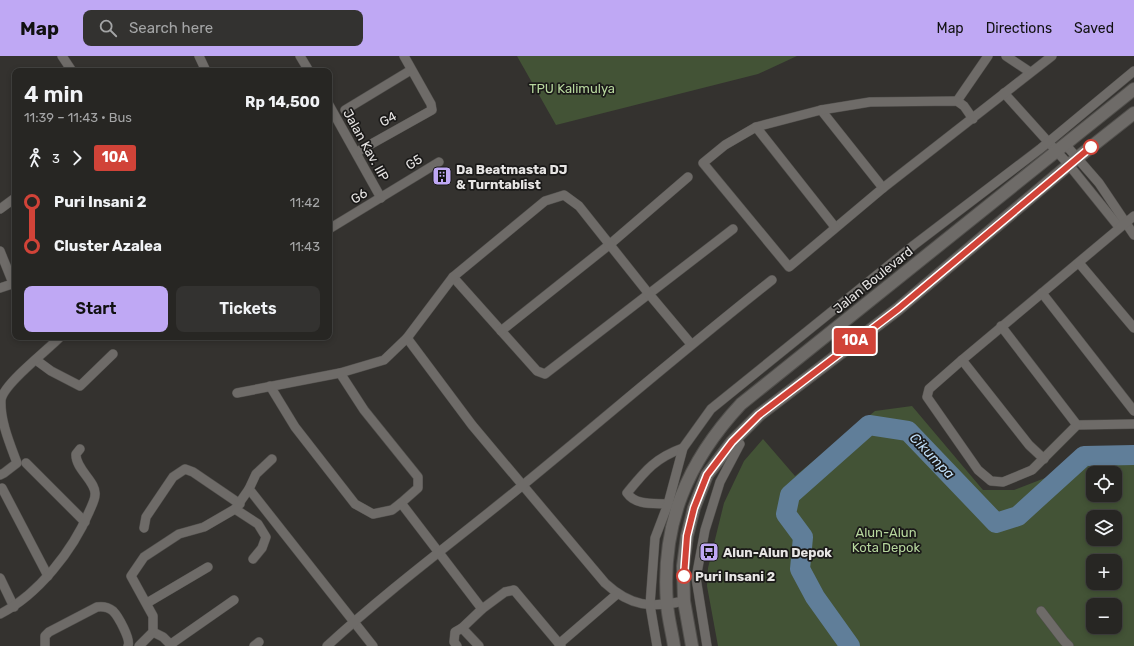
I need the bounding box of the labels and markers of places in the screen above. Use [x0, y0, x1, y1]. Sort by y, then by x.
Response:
unlabelled marker [1083, 139, 1099, 155]
place label: Da Beatmasta DJ & Turntablist [456, 162, 568, 192]
building icon: Da Beatmasta DJ & Turntablist [431, 165, 453, 187]
bus stop icon: Alun-Alun Depok [698, 541, 720, 563]
place label: Alun-Alun Depok [723, 545, 832, 560]
marker: Puri Insani 2 [676, 568, 692, 584]
place label: Puri Insani 2 [695, 569, 775, 584]

